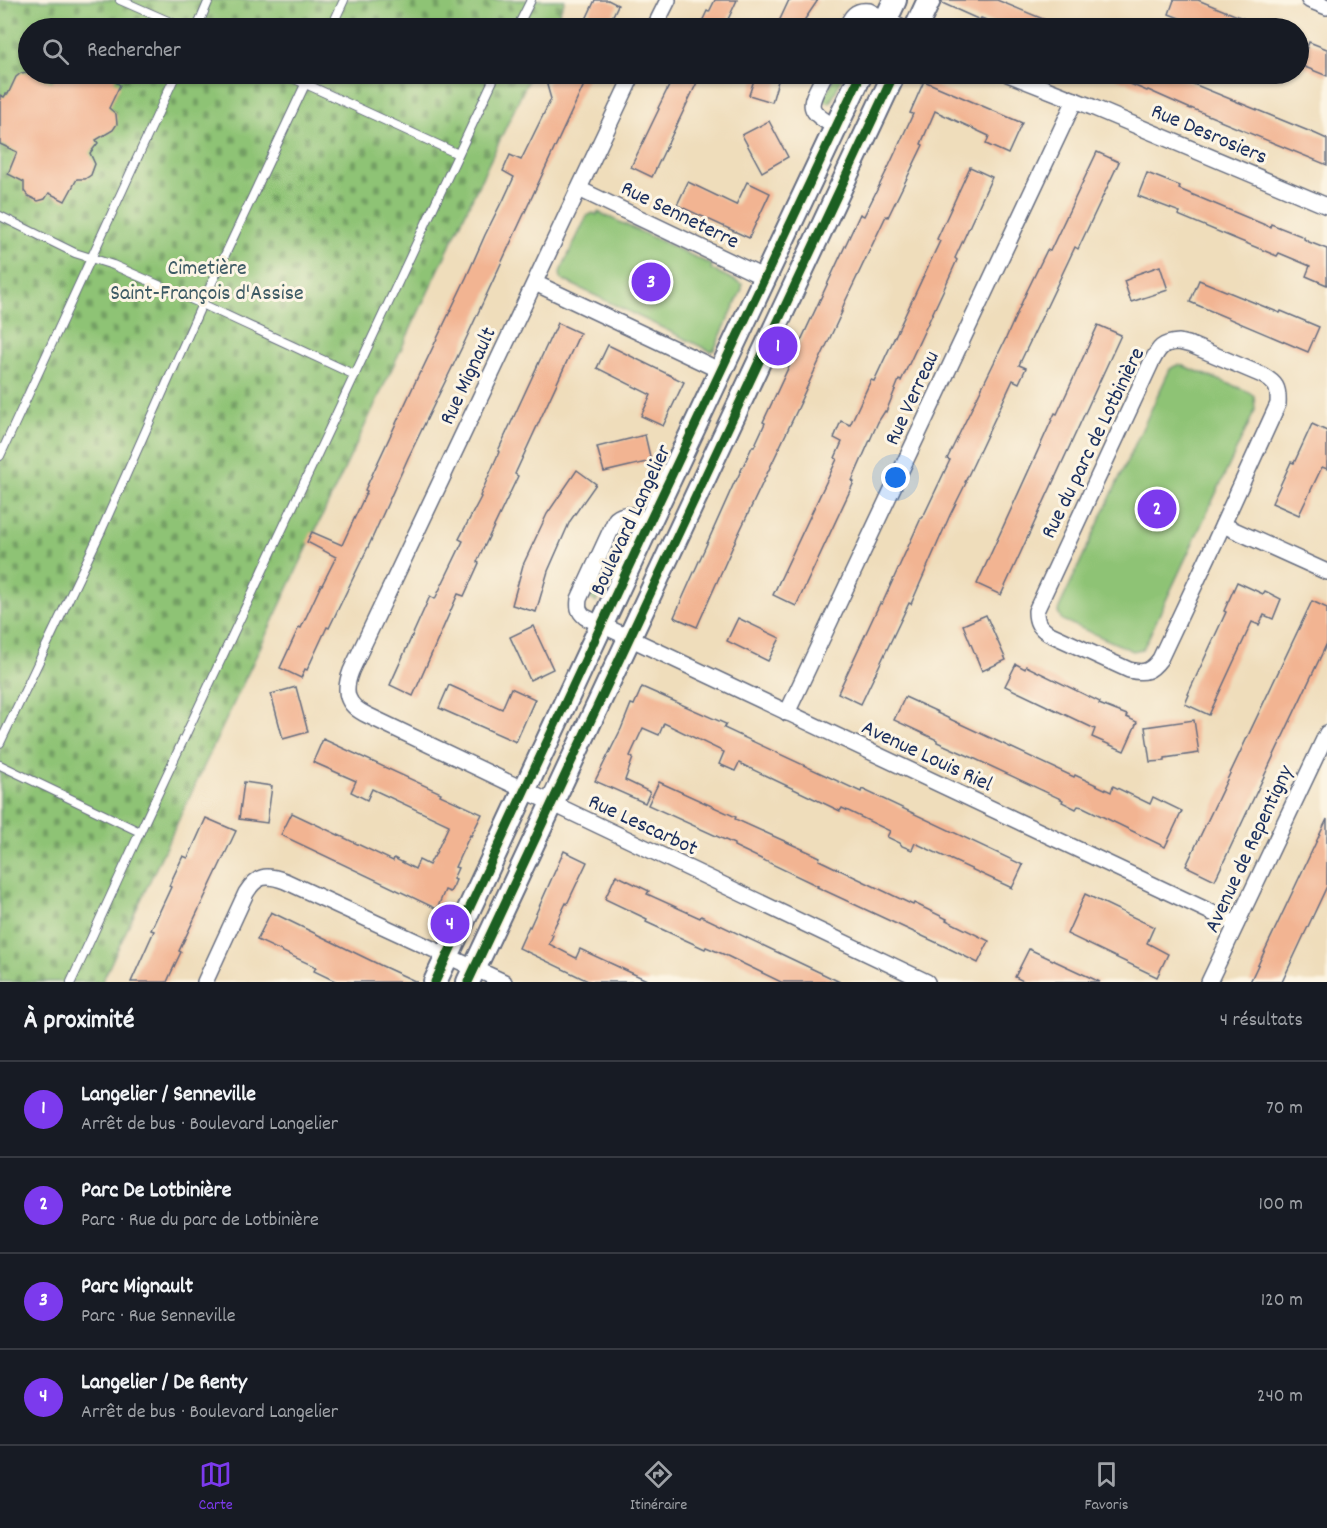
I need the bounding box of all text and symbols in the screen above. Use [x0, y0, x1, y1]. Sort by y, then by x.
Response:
search box [18, 18, 1309, 84]
icon: search [39, 35, 72, 68]
text: Rechercher [87, 36, 181, 67]
street label: Rue Desrosiers [1146, 97, 1272, 174]
street label: Rue Senneterre [615, 174, 744, 258]
park label: Cimetière Saint-François d'Assise [110, 254, 304, 310]
pin: 3 [632, 260, 670, 304]
street label: Rue Mignault [433, 322, 505, 431]
pin: 1 [758, 324, 798, 368]
street label: Rue du parc de Lotbinière [1034, 343, 1154, 544]
street label: Rue Verreau [878, 346, 949, 451]
street label: Boulevard Langelier [584, 439, 681, 601]
your location [881, 463, 910, 492]
pin: 2 [1138, 486, 1176, 532]
street label: Avenue Louis Riel [856, 713, 997, 801]
street label: Avenue de Repentigny [1198, 760, 1303, 938]
street label: Rue Lescarbot [583, 787, 702, 865]
pin: 4 [430, 902, 470, 946]
text: À proximité [24, 1003, 134, 1040]
text: 4 résultats [1220, 1007, 1303, 1035]
text: Langelier / Senneville [81, 1080, 256, 1111]
text: 1 [41, 1095, 46, 1123]
text: 70 m [1266, 1095, 1303, 1123]
text: Arrêt de bus · Boulevard Langelier [81, 1111, 338, 1139]
text: Parc De Lotbinière [81, 1176, 231, 1207]
text: 2 [39, 1191, 48, 1219]
text: 100 m [1259, 1191, 1303, 1219]
text: Parc · Rue du parc de Lotbinière [81, 1207, 319, 1235]
text: Parc Mignault [81, 1272, 193, 1303]
text: 3 [39, 1287, 48, 1315]
text: 120 m [1261, 1287, 1303, 1315]
text: Parc · Rue Senneville [81, 1303, 236, 1331]
text: Langelier / De Renty [81, 1368, 247, 1399]
text: 4 [39, 1383, 48, 1411]
text: 240 m [1257, 1383, 1303, 1411]
text: Arrêt de bus · Boulevard Langelier [81, 1399, 338, 1427]
tab: Carte [199, 1458, 233, 1517]
tab: Itinéraire [630, 1458, 687, 1517]
tab: Favoris [1084, 1458, 1128, 1517]

